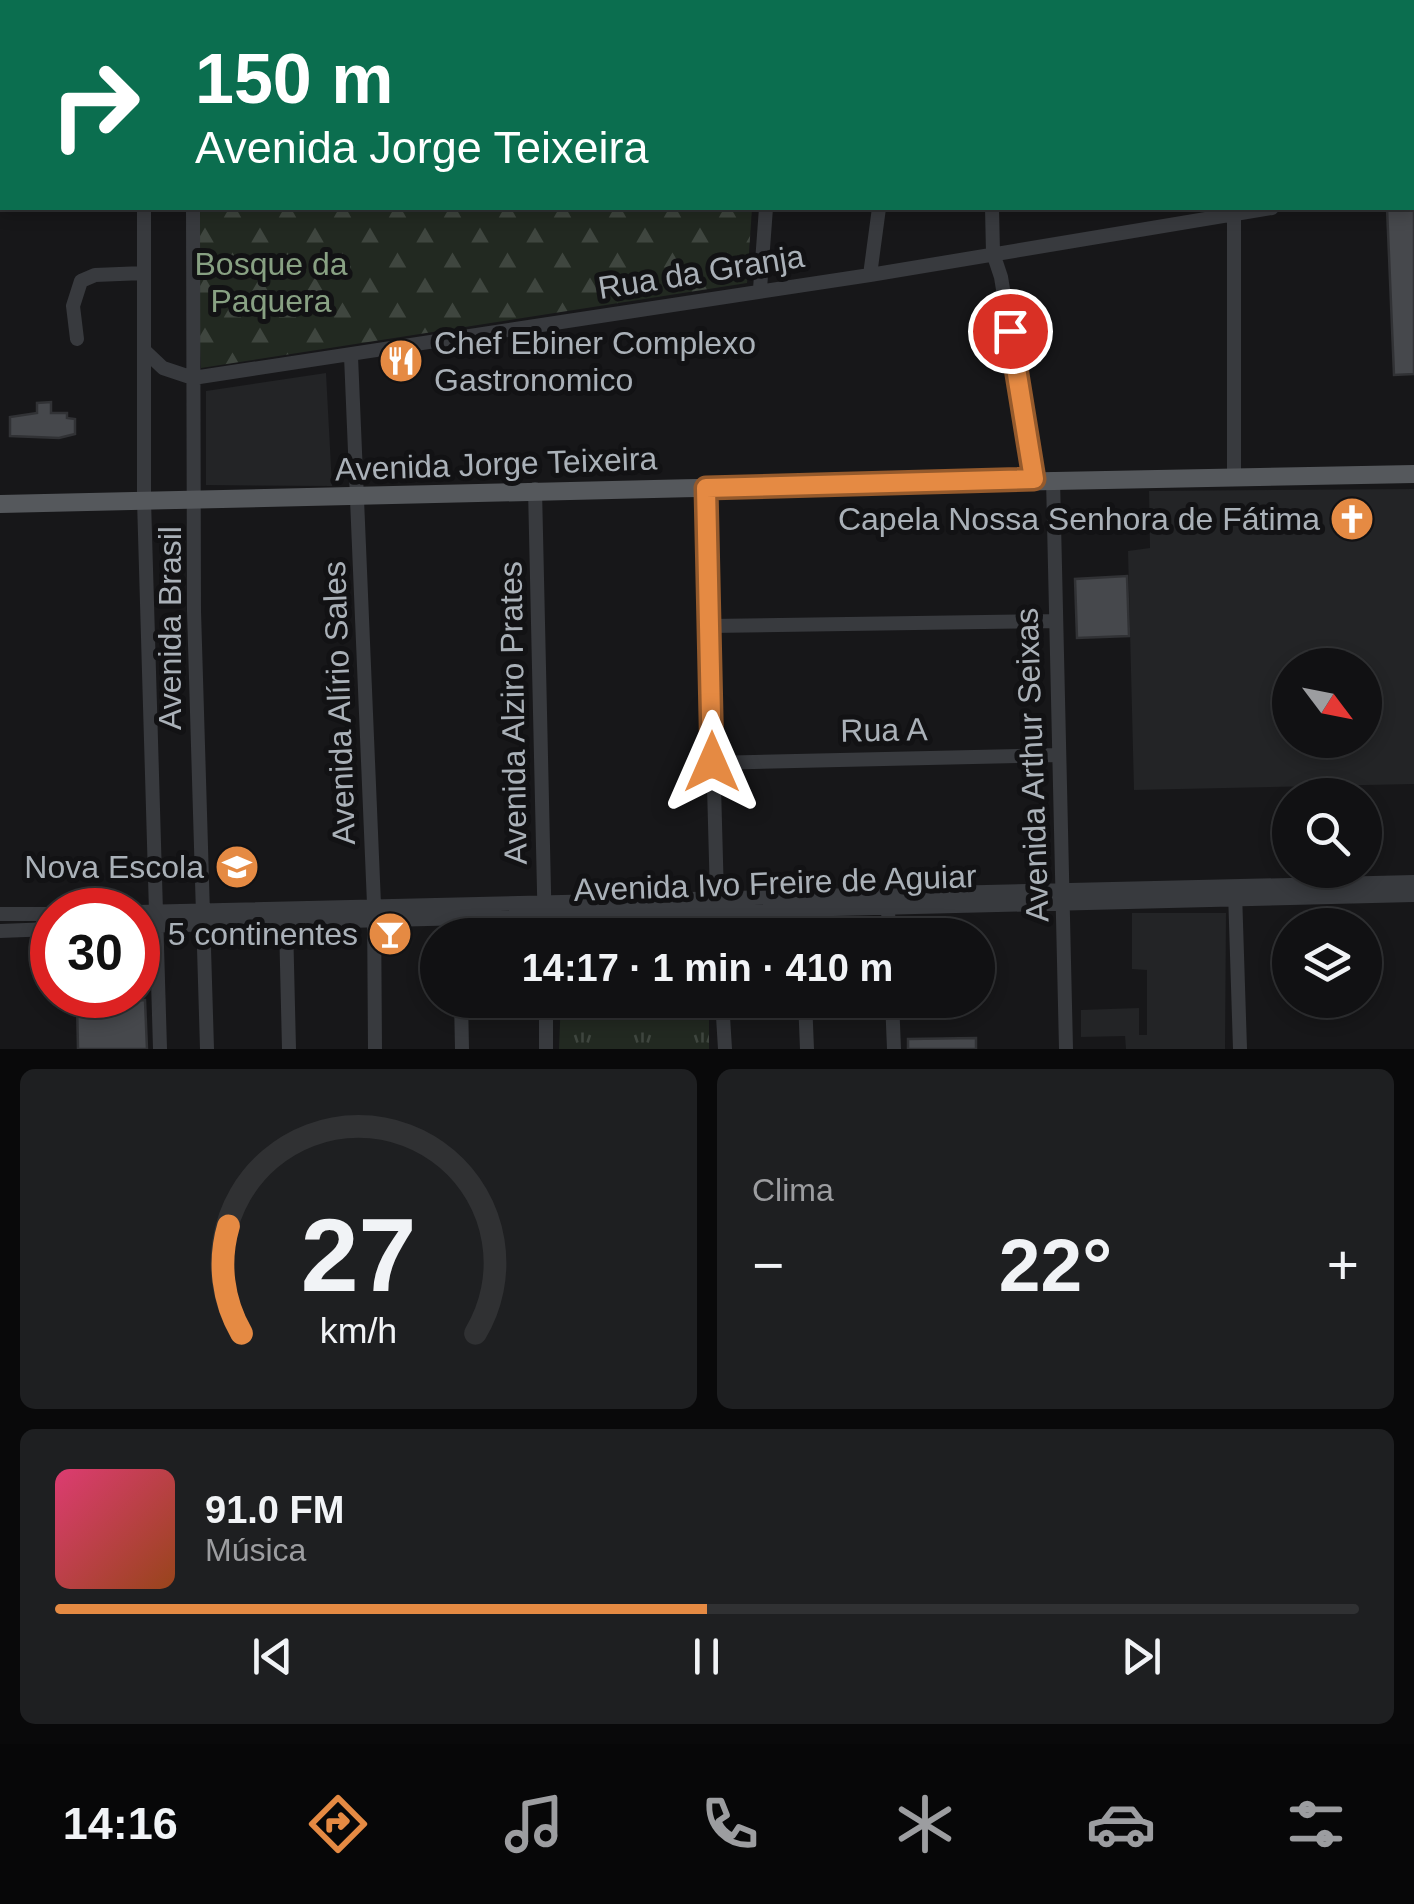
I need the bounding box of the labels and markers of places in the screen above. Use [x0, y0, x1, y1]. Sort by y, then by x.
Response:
pin [968, 289, 1053, 374]
place label: Chef Ebiner Complexo Gastronomico [434, 325, 756, 398]
restaurant icon: Chef Ebiner Complexo Gastronomico [378, 338, 424, 384]
church icon: Capela Nossa Senhora de Fátima [1329, 496, 1375, 542]
place label: Capela Nossa Senhora de Fátima [838, 501, 1320, 537]
school or university icon: Nova Escola [214, 844, 260, 890]
place label: Nova Escola [24, 849, 204, 885]
bar icon: 5 continentes [367, 911, 413, 957]
place label: 5 continentes [168, 916, 358, 952]

